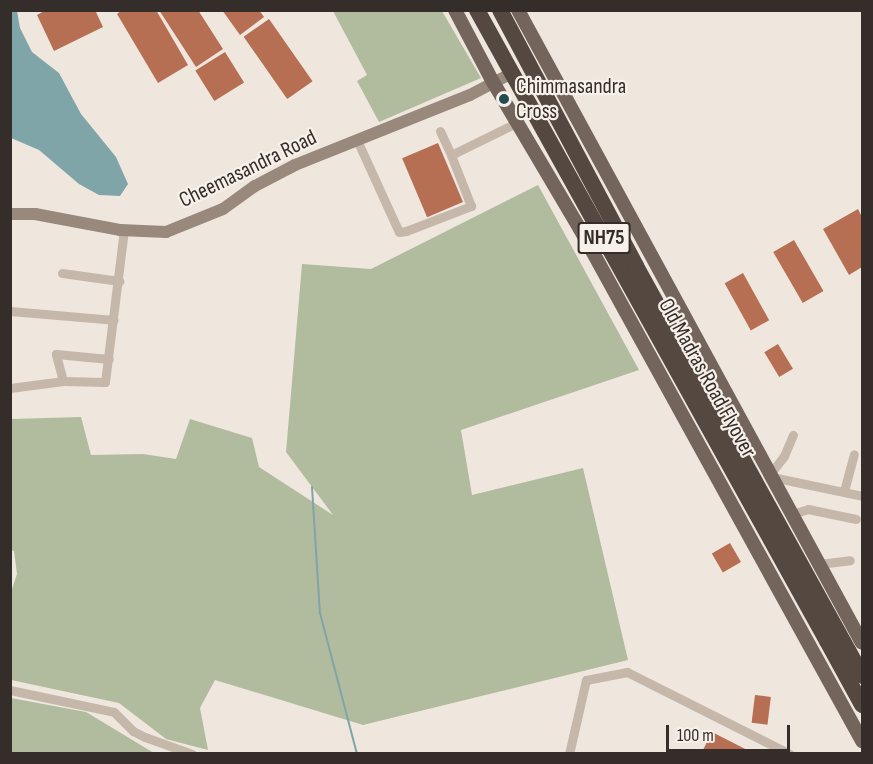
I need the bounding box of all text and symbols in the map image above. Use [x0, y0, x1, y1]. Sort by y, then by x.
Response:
place label: Chimmasandra Cross [516, 73, 626, 124]
marker: Chimmasandra Cross [497, 92, 511, 106]
street label: Cheemasandra Road [175, 124, 321, 214]
road number: NH75 [577, 220, 631, 256]
street label: Old Madras Road Flyover [652, 294, 762, 462]
scale bar [669, 713, 794, 751]
text: 100 m [677, 725, 714, 746]

